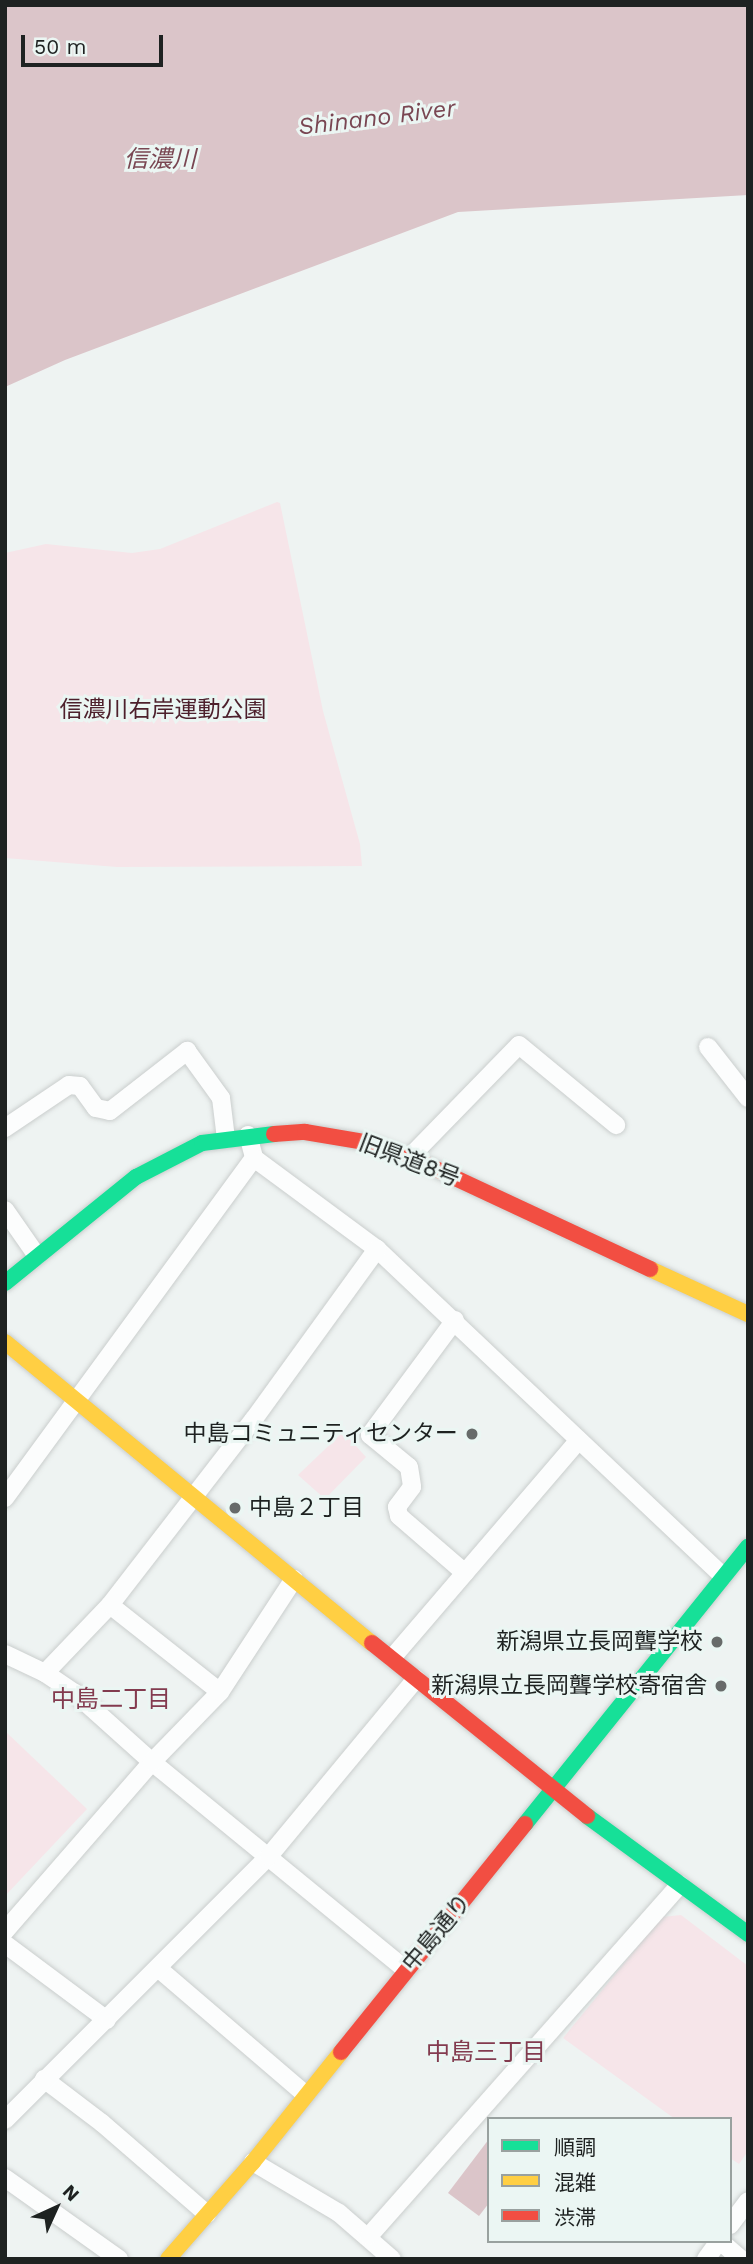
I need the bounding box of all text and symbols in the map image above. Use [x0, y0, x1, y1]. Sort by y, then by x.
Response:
scale bar [24, 21, 166, 65]
text: 50 m [34, 34, 86, 59]
water label: Shinano River [297, 94, 457, 142]
water label: 信濃川 [124, 146, 196, 174]
park label: 信濃川右岸運動公園 [60, 696, 266, 724]
street label: 旧県道8号 [354, 1129, 464, 1193]
place label: 中島コミュニティセンター [182, 1420, 458, 1448]
marker: 中島コミュニティセンター [464, 1426, 480, 1442]
place label: 中島２丁目 [249, 1494, 364, 1522]
marker: 中島２丁目 [227, 1500, 243, 1516]
place label: 新潟県立長岡聾学校 [496, 1628, 703, 1656]
marker: 新潟県立長岡聾学校 [709, 1634, 725, 1650]
place label: 新潟県立長岡聾学校寄宿舎 [431, 1672, 707, 1700]
marker: 新潟県立長岡聾学校寄宿舎 [713, 1678, 729, 1694]
district label: 中島二丁目 [51, 1686, 171, 1714]
street label: 中島通り [397, 1889, 477, 1977]
district label: 中島三丁目 [426, 2039, 546, 2067]
legend [487, 2117, 732, 2243]
text: 順調 [554, 2135, 596, 2160]
text: 混雑 [554, 2170, 596, 2195]
north arrow [21, 2173, 91, 2243]
text: N [58, 2180, 84, 2206]
text: 渋滞 [554, 2205, 596, 2230]

